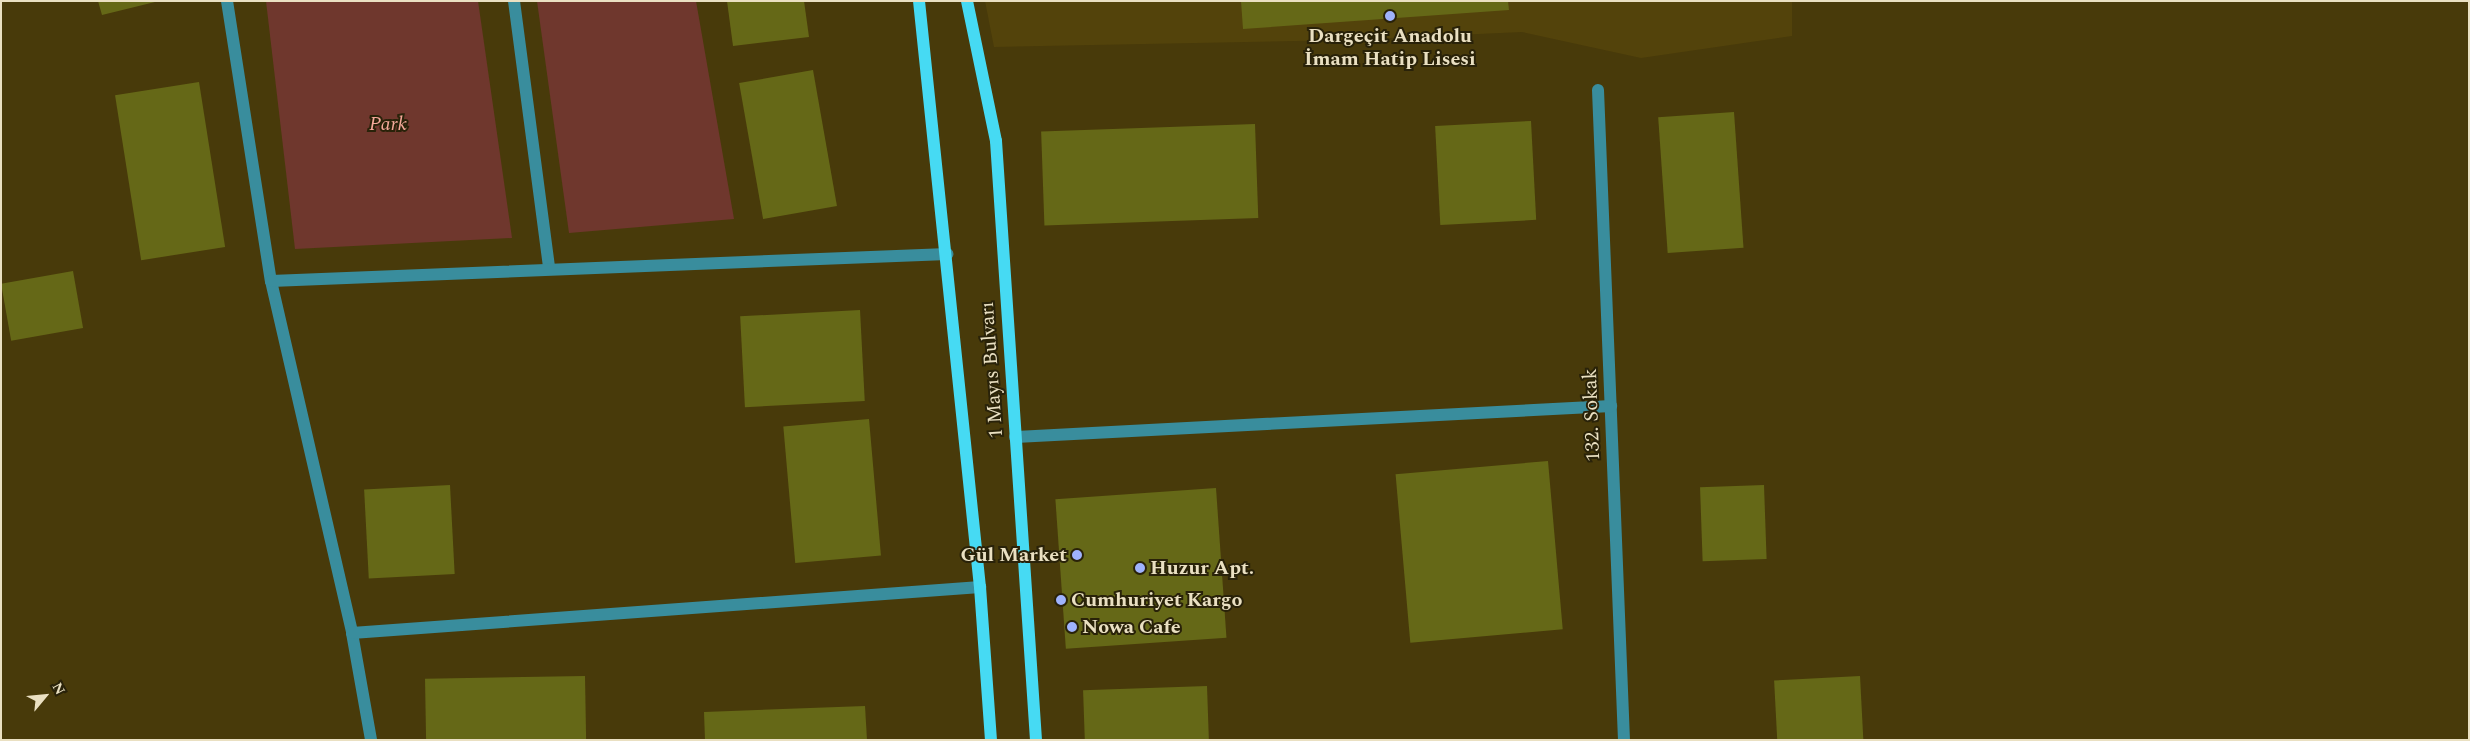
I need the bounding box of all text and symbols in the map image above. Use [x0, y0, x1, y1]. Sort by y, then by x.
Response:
marker: Dargeçit Anadolu İmam Hatip Lisesi [1384, 10, 1396, 22]
place label: Dargeçit Anadolu İmam Hatip Lisesi [1304, 24, 1476, 71]
park label: Park [369, 112, 407, 136]
street label: 1 Mayıs Bulvarı [975, 301, 1009, 439]
street label: 132. Sokak [1578, 368, 1606, 462]
place label: Gül Market [961, 543, 1067, 567]
marker: Gül Market [1071, 549, 1083, 561]
place label: Huzur Apt. [1150, 556, 1254, 580]
marker: Huzur Apt. [1134, 562, 1146, 574]
place label: Cumhuriyet Kargo [1071, 588, 1242, 612]
marker: Cumhuriyet Kargo [1055, 594, 1067, 606]
place label: Nowa Cafe [1082, 615, 1181, 639]
marker: Nowa Cafe [1066, 621, 1078, 633]
north arrow [20, 671, 70, 721]
text: N [47, 679, 71, 699]

